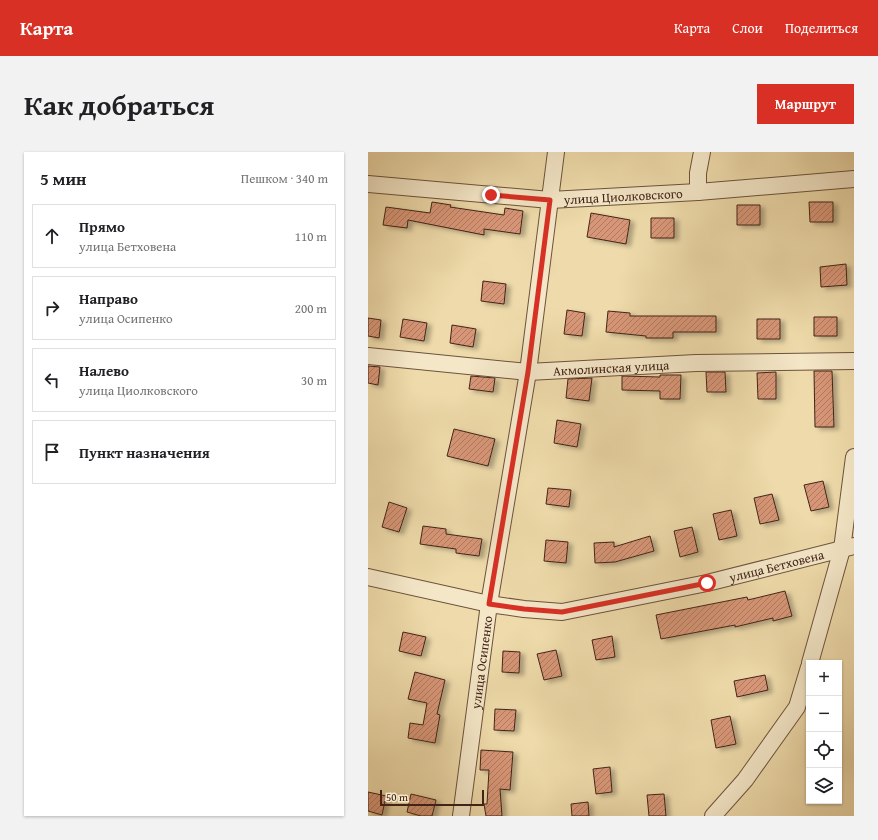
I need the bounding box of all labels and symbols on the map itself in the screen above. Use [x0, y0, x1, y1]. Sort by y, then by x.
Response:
street label: улица Циолковского [562, 184, 684, 209]
route end [482, 186, 500, 204]
street label: Акмолинская улица [552, 355, 671, 381]
street label: улица Бетховена [726, 545, 827, 587]
route start [698, 574, 716, 592]
street label: улица Осипенко [466, 614, 497, 711]
scale bar [380, 788, 484, 807]

